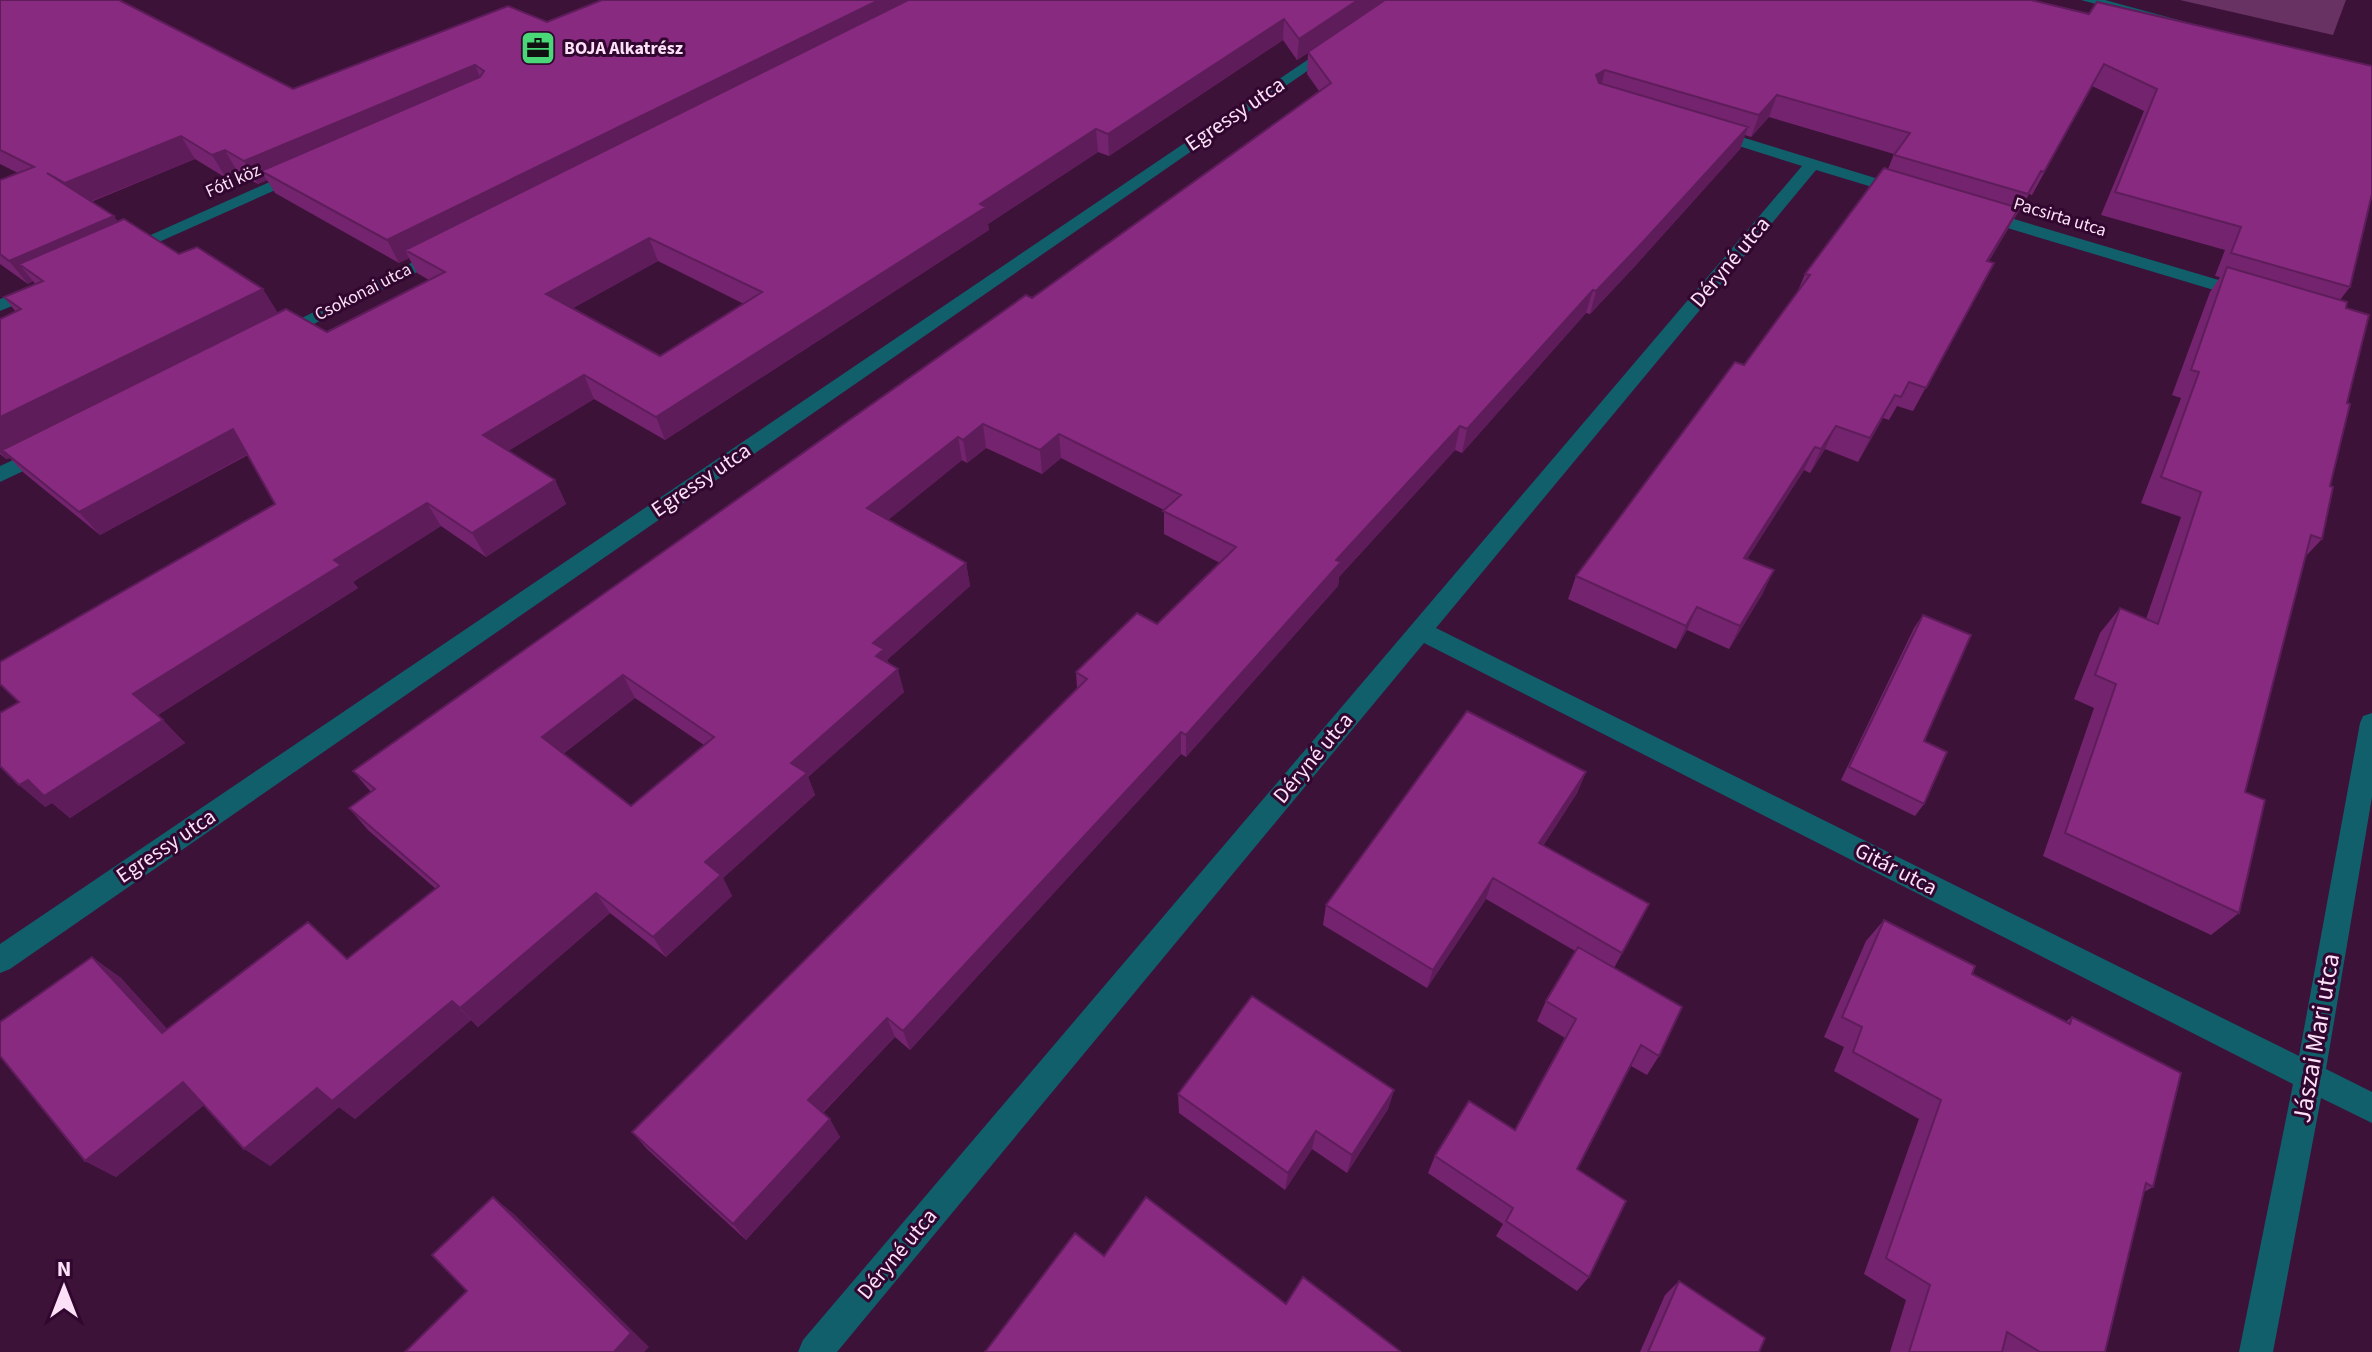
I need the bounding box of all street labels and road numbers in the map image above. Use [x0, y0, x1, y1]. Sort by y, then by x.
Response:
street label: Egressy utca [1179, 69, 1291, 159]
street label: Fóti köz [201, 158, 265, 204]
street label: Pacsirta utca [2010, 191, 2110, 243]
street label: Déryné utca [1682, 209, 1778, 315]
street label: Csokonai utca [310, 257, 416, 327]
street label: Egressy utca [645, 435, 757, 525]
street label: Déryné utca [1265, 705, 1361, 811]
street label: Egressy utca [110, 801, 222, 891]
street label: Gitár utca [1849, 835, 1943, 903]
street label: Jászai Mari utca [2283, 950, 2349, 1126]
street label: Déryné utca [849, 1201, 945, 1307]

